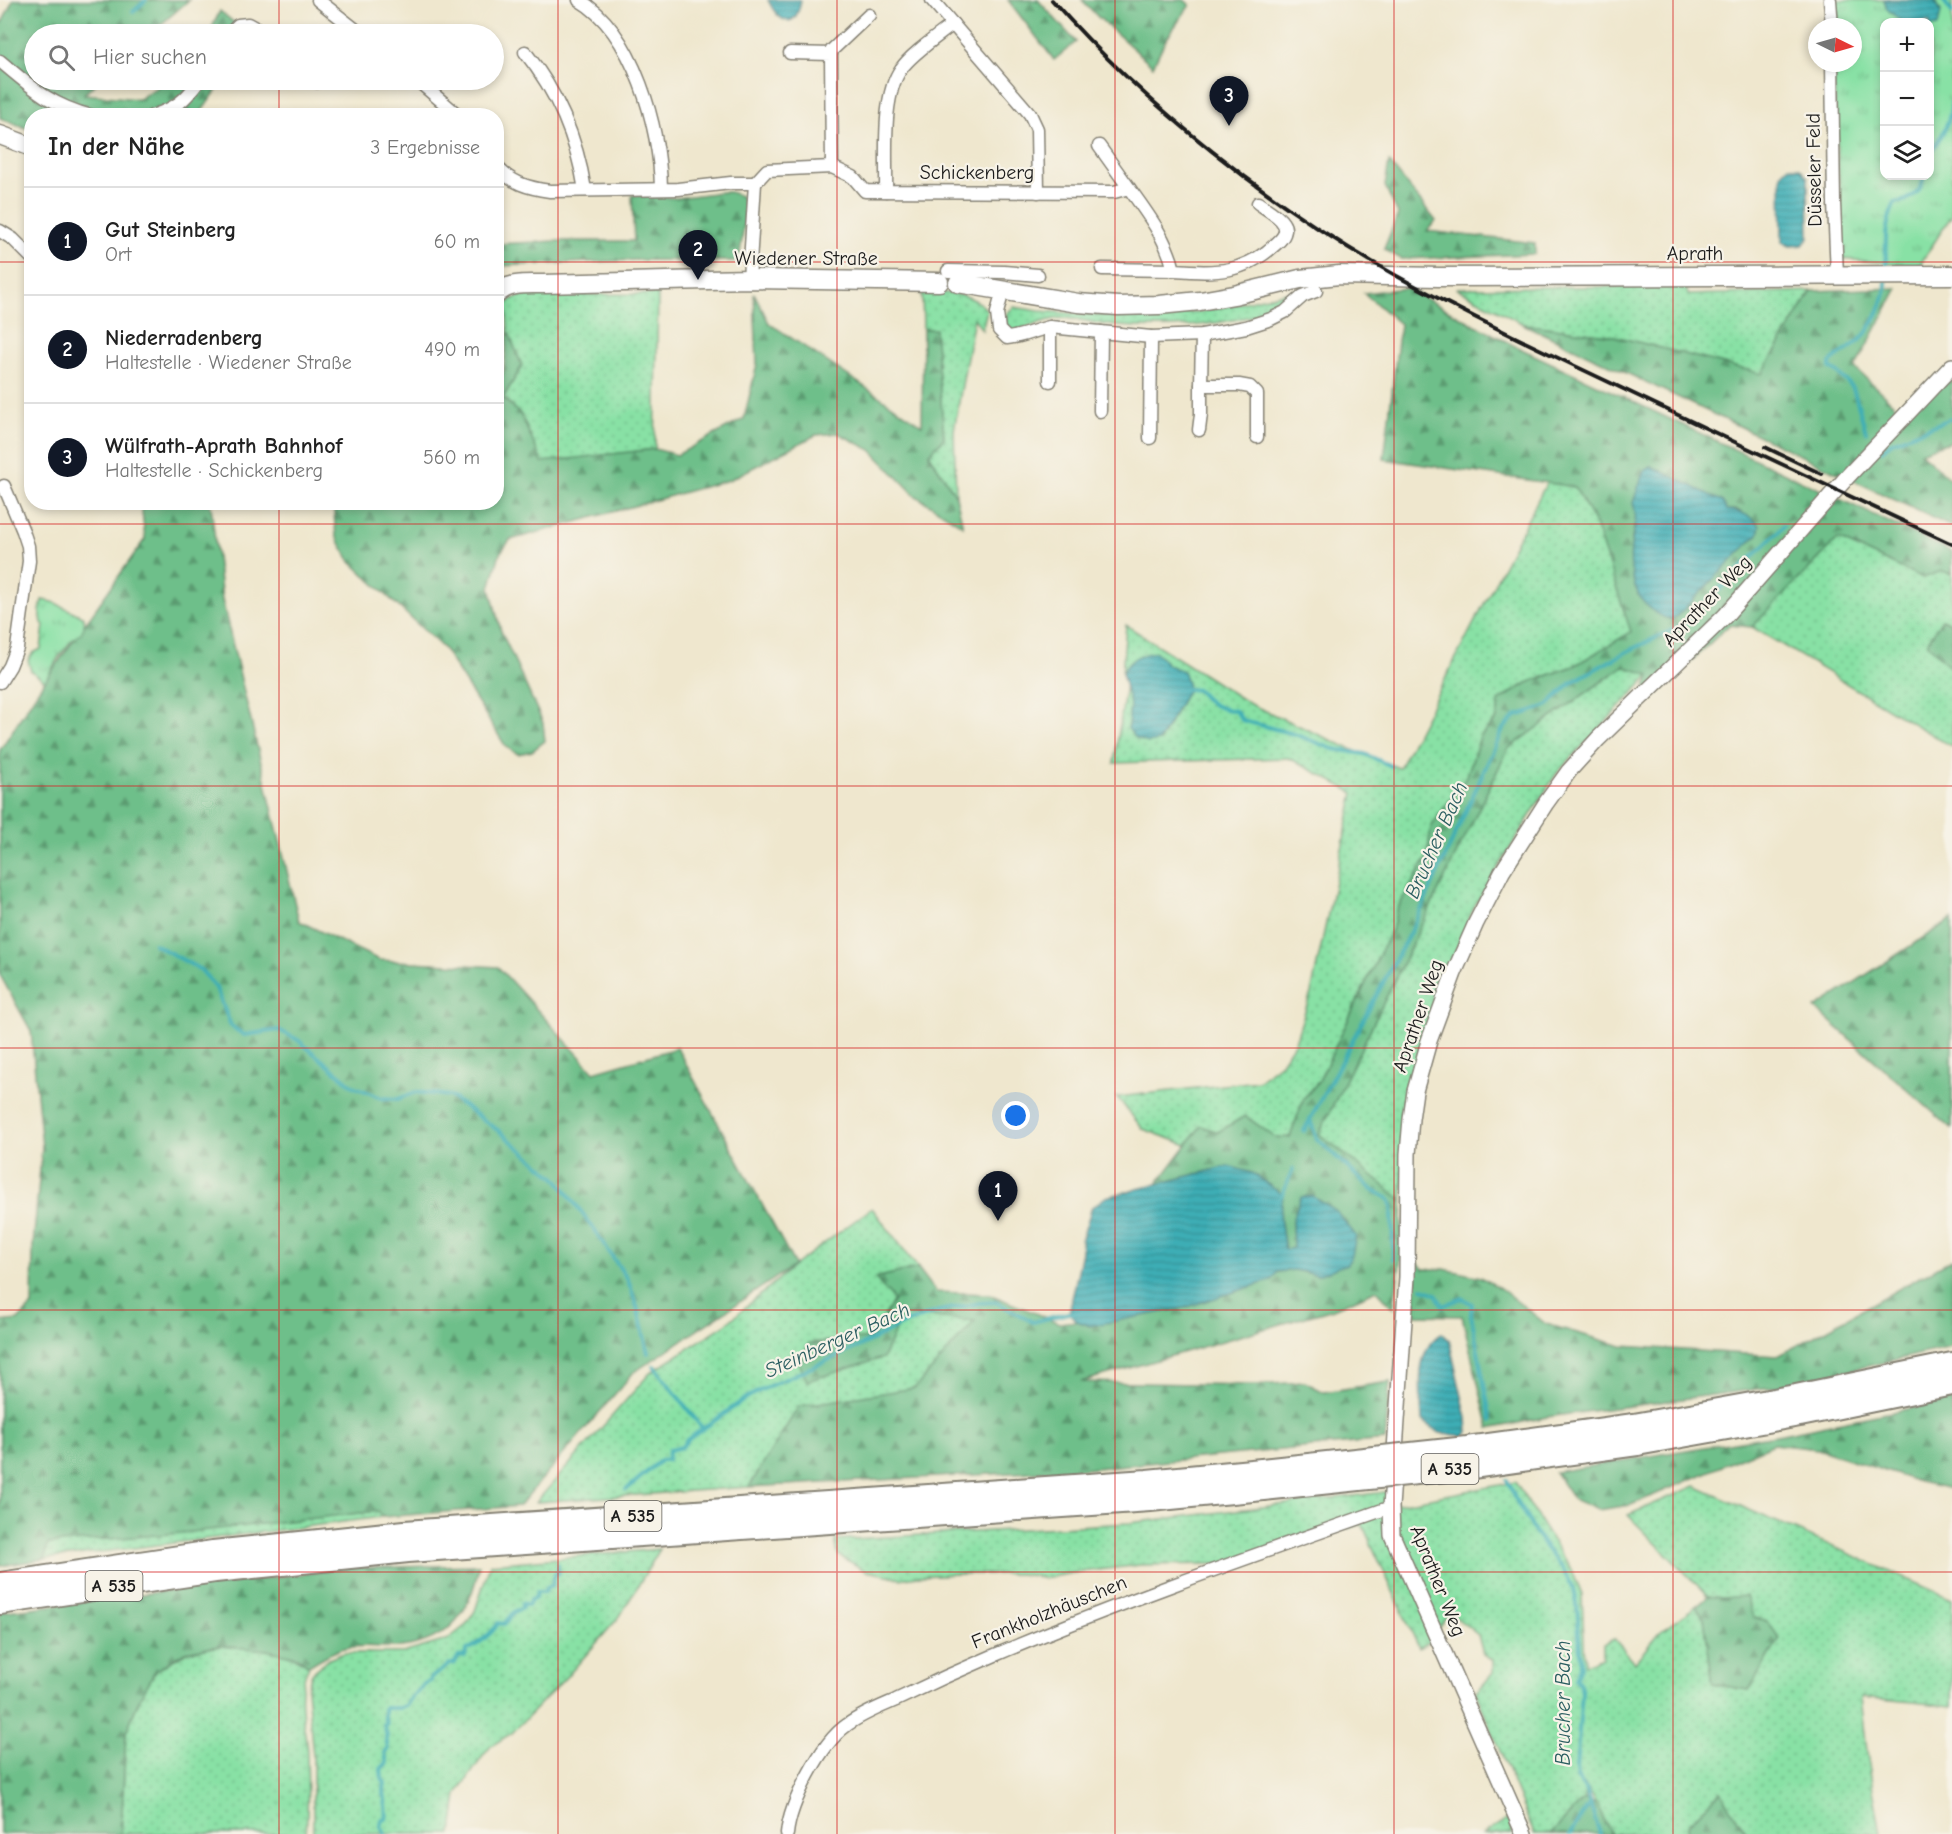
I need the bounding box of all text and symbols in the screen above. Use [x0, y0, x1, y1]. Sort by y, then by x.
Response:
north arrow [1808, 18, 1862, 72]
map controls [1880, 18, 1934, 180]
button: + [1880, 18, 1934, 72]
search box [24, 24, 504, 90]
icon: search [45, 41, 78, 74]
text: Hier suchen [93, 44, 207, 70]
button: − [1880, 72, 1934, 126]
pin: 3 [1210, 76, 1248, 126]
street label: Düsseler Feld [1802, 113, 1826, 227]
button: layers [1880, 126, 1934, 180]
text: In der Nähe [48, 132, 185, 162]
text: 3 Ergebnisse [370, 136, 480, 159]
street label: Schickenberg [920, 161, 1034, 184]
text: Gut Steinberg [105, 217, 236, 243]
text: 1 [64, 230, 71, 253]
text: 60 m [434, 230, 480, 253]
pin: 2 [678, 230, 718, 280]
street label: Aprath [1667, 242, 1723, 265]
text: Ort [105, 243, 132, 266]
street label: Wiedener Straße [734, 247, 878, 270]
text: Niederradenberg [105, 325, 263, 351]
text: 2 [63, 338, 72, 361]
text: 490 m [424, 338, 480, 361]
text: Haltestelle · Wiedener Straße [105, 351, 352, 374]
text: Wülfrath-Aprath Bahnhof [105, 433, 343, 459]
text: 3 [63, 446, 72, 469]
text: 560 m [423, 446, 480, 469]
text: Haltestelle · Schickenberg [105, 459, 323, 482]
street label: Aprather Weg [1658, 551, 1756, 651]
water label: Brucher Bach [1400, 778, 1472, 902]
street label: Aprather Weg [1388, 957, 1448, 1075]
your location [1001, 1101, 1030, 1130]
pin: 1 [978, 1172, 1018, 1221]
water label: Steinberger Bach [761, 1297, 913, 1383]
road number: A 535 [1422, 1454, 1478, 1484]
road number: A 535 [604, 1501, 662, 1531]
street label: Aprather Weg [1405, 1522, 1471, 1640]
street label: Frankholzhäuschen [968, 1570, 1130, 1654]
road number: A 535 [86, 1571, 142, 1601]
water label: Brucher Bach [1551, 1641, 1575, 1766]

